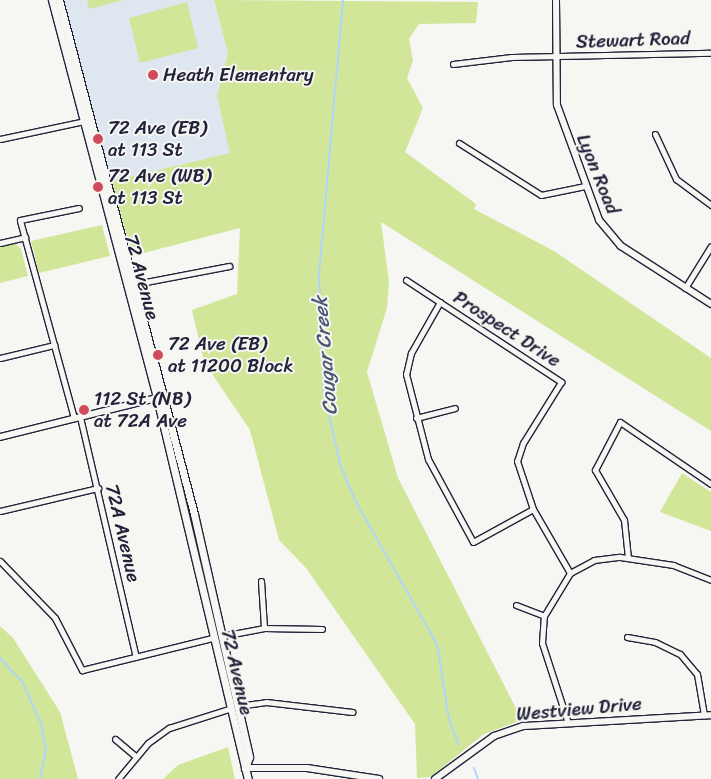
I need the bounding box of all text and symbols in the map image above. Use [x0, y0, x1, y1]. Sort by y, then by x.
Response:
street label: Stewart Road [575, 27, 691, 53]
place label: Heath Elementary [163, 64, 315, 86]
marker: Heath Elementary [147, 69, 159, 81]
place label: 72 Ave (EB) at 113 St [108, 117, 207, 161]
street label: Lyon Road [572, 131, 624, 217]
marker: 72 Ave (EB) at 113 St [92, 133, 104, 145]
place label: 72 Ave (WB) at 113 St [108, 165, 211, 209]
marker: 72 Ave (WB) at 113 St [92, 181, 104, 193]
street label: 72 Avenue [120, 232, 164, 322]
street label: Prospect Drive [449, 286, 565, 372]
water label: Cougar Creek [308, 296, 342, 416]
place label: 72 Ave (EB) at 11200 Block [168, 333, 294, 377]
marker: 72 Ave (EB) at 11200 Block [152, 349, 164, 361]
place label: 112 St (NB) at 72A Ave [94, 388, 190, 432]
marker: 112 St (NB) at 72A Ave [78, 404, 90, 416]
street label: 72A Avenue [101, 482, 145, 584]
street label: 72 Avenue [216, 627, 258, 717]
street label: Westview Drive [515, 692, 643, 726]

